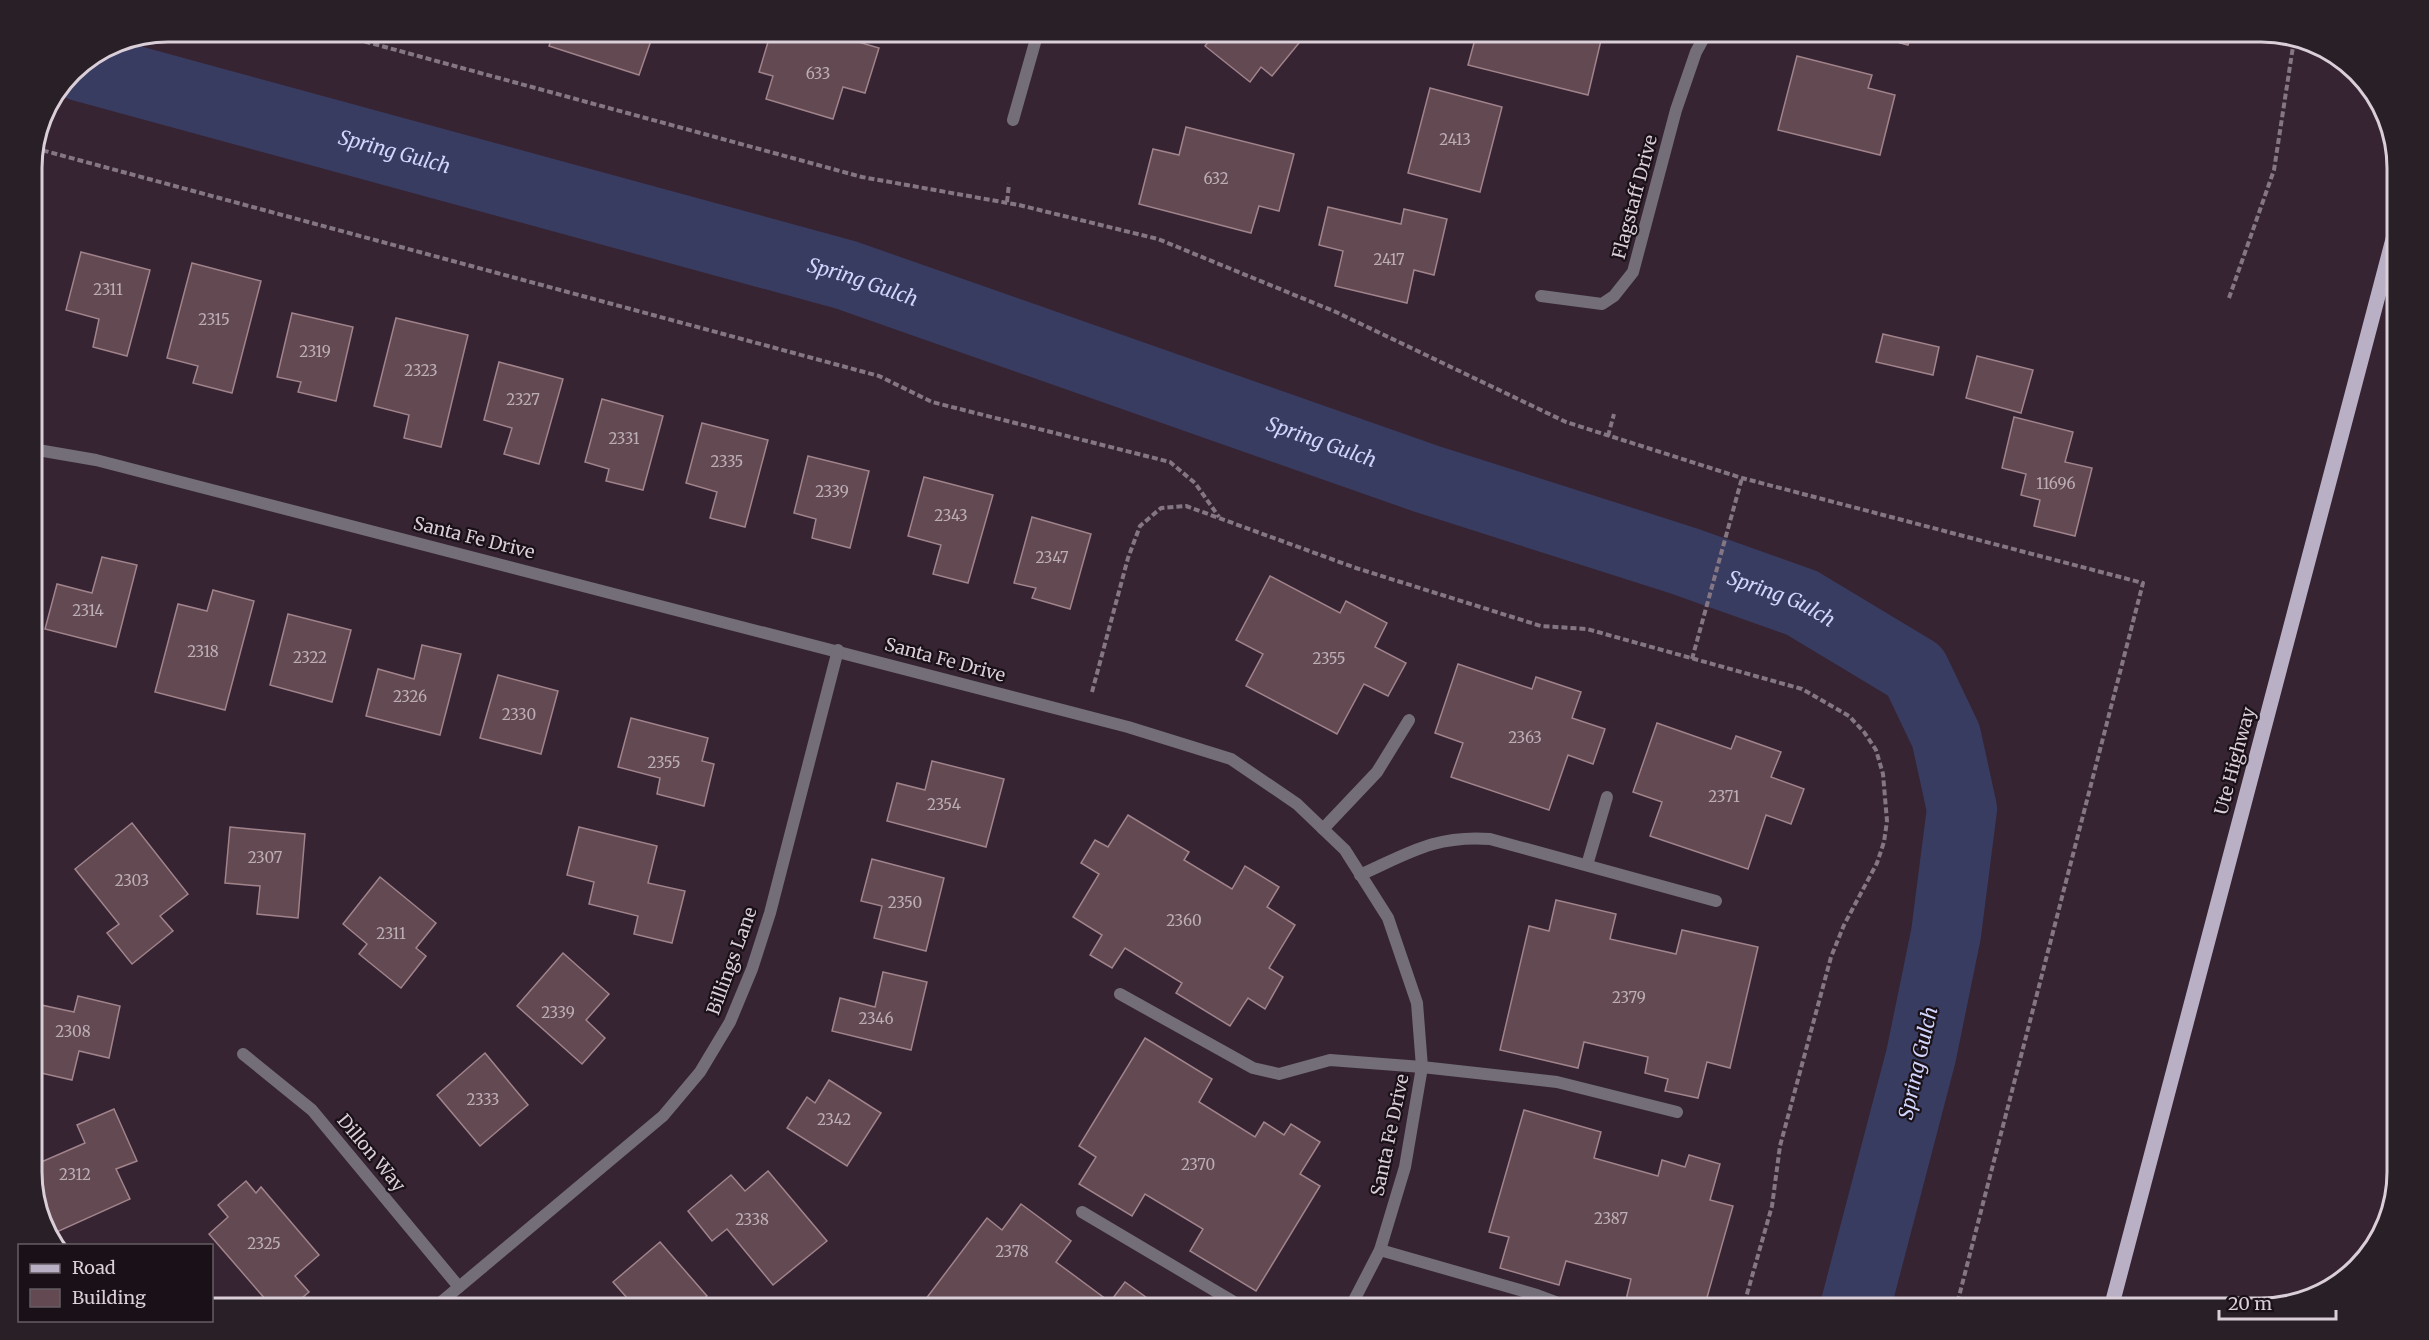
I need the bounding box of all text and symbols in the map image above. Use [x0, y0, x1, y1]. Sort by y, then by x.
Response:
house number: 633 [806, 64, 830, 83]
water label: Spring Gulch [336, 124, 453, 178]
house number: 2413 [1439, 130, 1471, 149]
street label: Flagstaff Drive [1607, 132, 1662, 261]
house number: 632 [1203, 169, 1229, 188]
house number: 2417 [1373, 250, 1405, 269]
water label: Spring Gulch [805, 252, 921, 311]
house number: 2311 [93, 280, 123, 299]
house number: 2315 [198, 310, 230, 329]
house number: 2319 [299, 342, 331, 361]
house number: 2323 [404, 361, 438, 380]
house number: 2327 [506, 390, 540, 409]
water label: Spring Gulch [1263, 411, 1380, 472]
house number: 2331 [608, 429, 640, 448]
house number: 2335 [711, 452, 743, 471]
house number: 11696 [2036, 474, 2076, 493]
house number: 2339 [815, 482, 849, 501]
house number: 2343 [934, 506, 968, 525]
street label: Santa Fe Drive [411, 511, 537, 564]
house number: 2347 [1035, 548, 1069, 567]
water label: Spring Gulch [1724, 565, 1840, 632]
house number: 2314 [72, 601, 104, 620]
street label: Santa Fe Drive [882, 632, 1008, 687]
house number: 2318 [187, 642, 219, 661]
house number: 2322 [293, 648, 327, 667]
house number: 2355 [1313, 649, 1345, 668]
house number: 2326 [393, 687, 427, 706]
street label: Ute Highway [2209, 704, 2260, 817]
house number: 2330 [502, 705, 536, 724]
house number: 2363 [1508, 728, 1542, 747]
house number: 2355 [648, 753, 680, 772]
house number: 2371 [1708, 787, 1740, 806]
house number: 2354 [927, 795, 961, 814]
house number: 2307 [248, 848, 283, 867]
house number: 2303 [115, 871, 149, 890]
house number: 2350 [888, 893, 922, 912]
street label: Billings Lane [701, 904, 762, 1018]
house number: 2360 [1166, 911, 1202, 930]
house number: 2311 [376, 924, 406, 943]
house number: 2379 [1612, 988, 1646, 1007]
house number: 2339 [541, 1003, 575, 1022]
water label: Spring Gulch [1892, 1004, 1943, 1122]
house number: 2346 [859, 1009, 893, 1028]
house number: 2308 [55, 1022, 91, 1041]
street label: Santa Fe Drive [1365, 1072, 1414, 1198]
house number: 2333 [467, 1090, 499, 1109]
street label: Dillon Way [332, 1109, 411, 1197]
house number: 2342 [817, 1110, 851, 1129]
house number: 2370 [1181, 1155, 1215, 1174]
house number: 2312 [59, 1165, 91, 1184]
house number: 2387 [1594, 1209, 1628, 1228]
house number: 2338 [735, 1210, 769, 1229]
house number: 2325 [247, 1234, 281, 1253]
house number: 2378 [995, 1242, 1029, 1261]
legend [18, 1244, 213, 1322]
text: Road [72, 1256, 116, 1279]
scale bar [2219, 1283, 2336, 1321]
text: Building [72, 1286, 146, 1309]
text: 20 m [2228, 1292, 2272, 1315]

